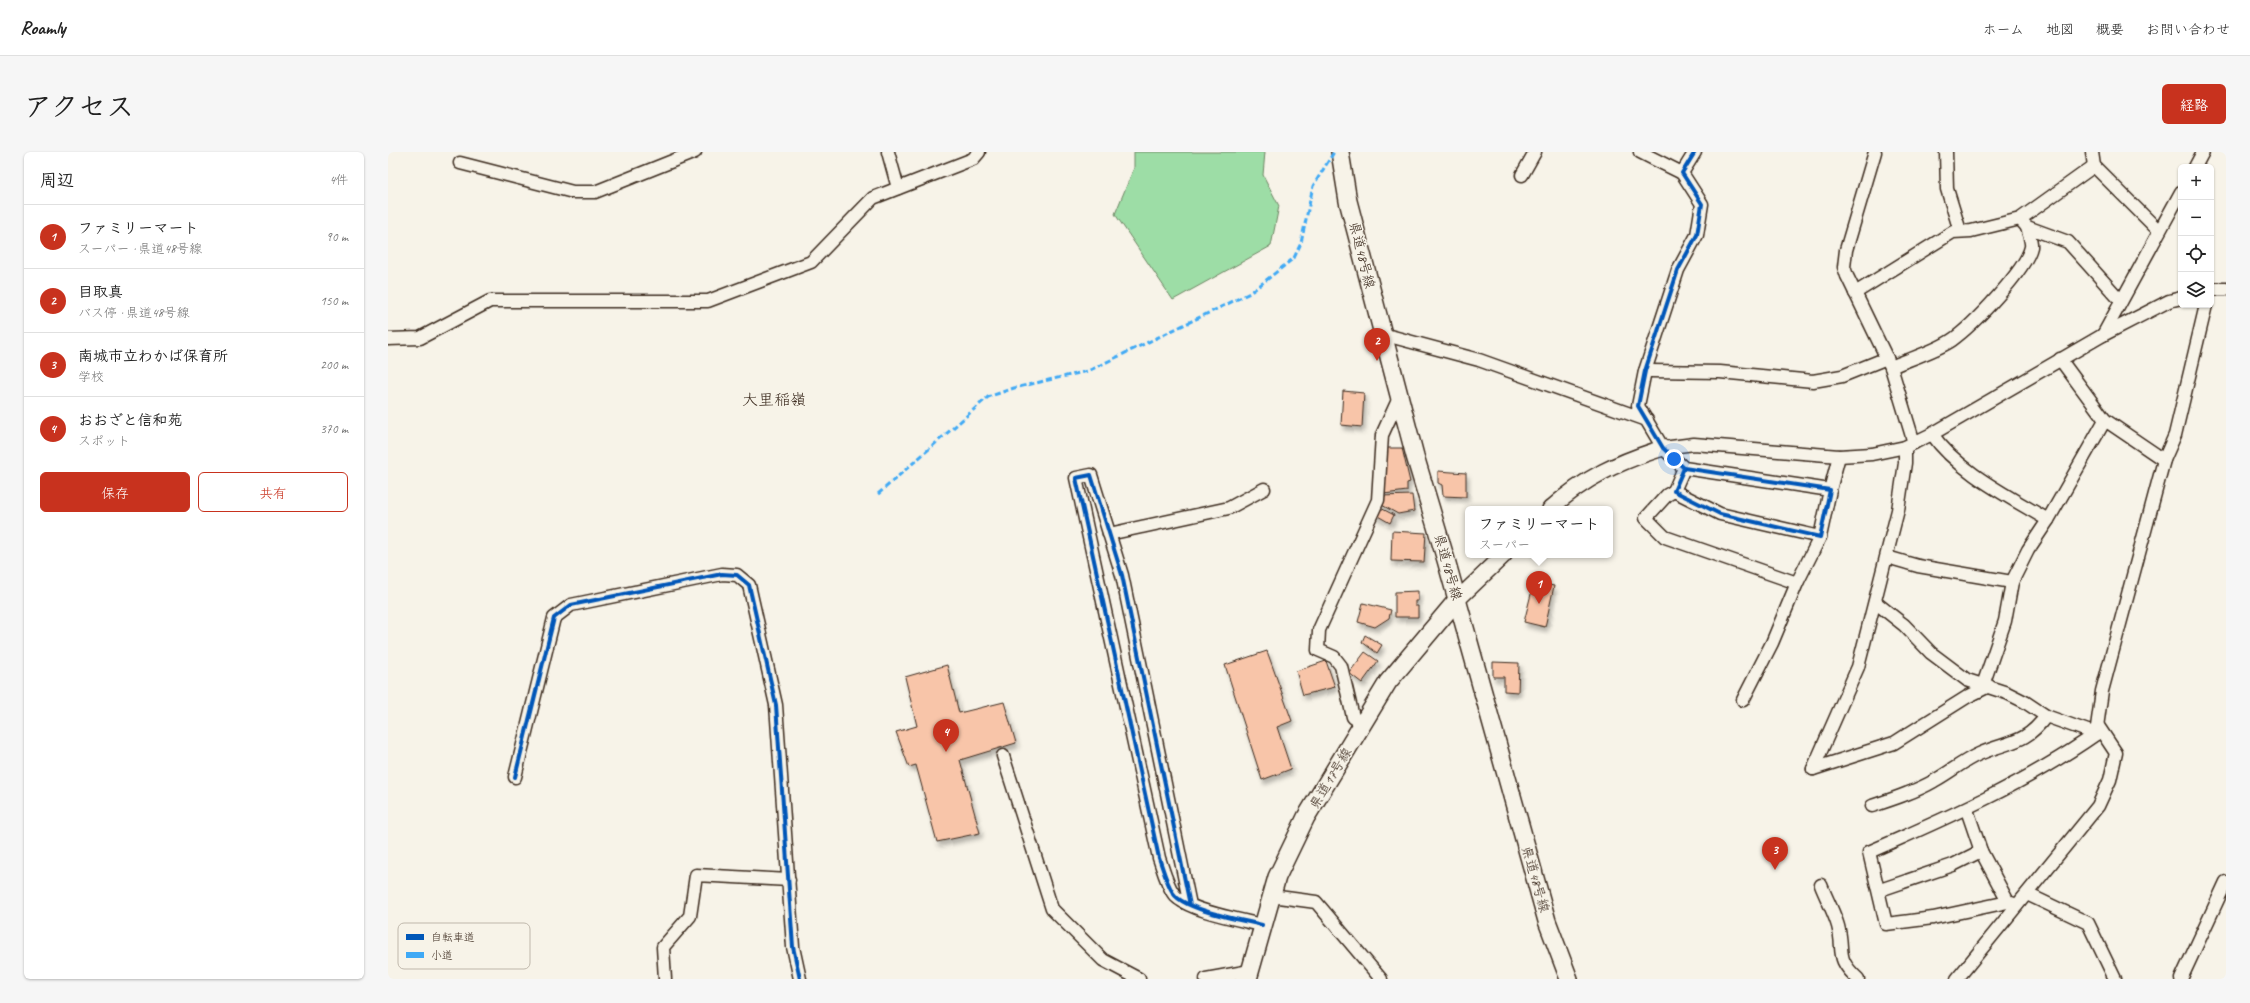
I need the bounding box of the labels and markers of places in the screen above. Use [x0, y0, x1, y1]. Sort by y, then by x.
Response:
pin: 2 [1364, 328, 1390, 361]
pin: 1 [1526, 571, 1552, 604]
pin: 4 [933, 719, 959, 752]
pin: 3 [1762, 837, 1788, 870]

